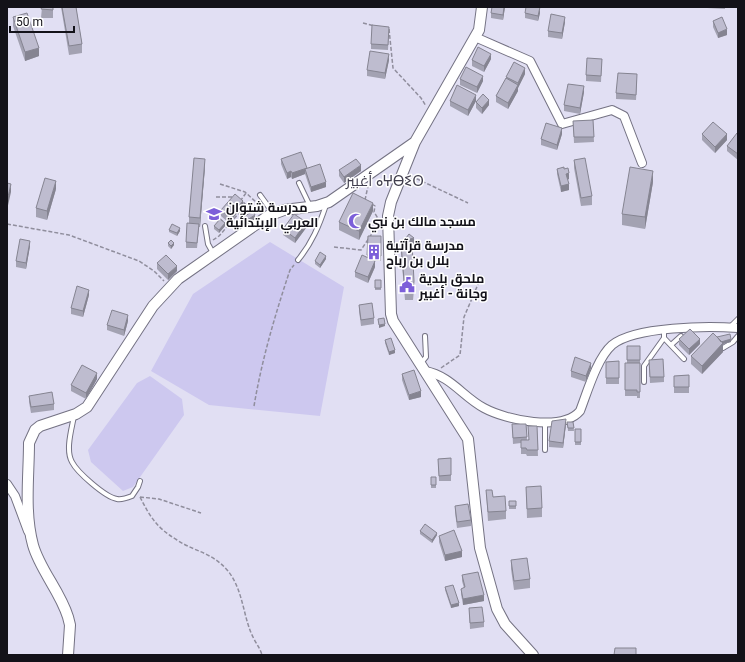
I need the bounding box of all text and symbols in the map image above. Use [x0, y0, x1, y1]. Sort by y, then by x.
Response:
scale bar [10, 8, 74, 34]
text: 50 m [16, 15, 43, 29]
district label: أغبير ⴰⵖⴱⵉⵔ [345, 171, 424, 190]
place label: مدرسة شتوان العربي الإبتدائية [226, 200, 318, 234]
school or university icon: مدرسة شتوان العربي الإبتدائية [205, 205, 223, 223]
mosque icon: مسجد مالك بن نبي [347, 212, 365, 230]
place label: مسجد مالك بن نبي [368, 214, 476, 233]
place label: مدرسة قرآتية بلال بن رباح [386, 238, 464, 269]
building icon: مدرسة قرآتية بلال بن رباح [365, 243, 383, 261]
place label: ملحق بلدية وجانة - أغبير [418, 271, 488, 302]
public building icon: ملحق بلدية وجانة - أغبير [398, 276, 416, 294]

